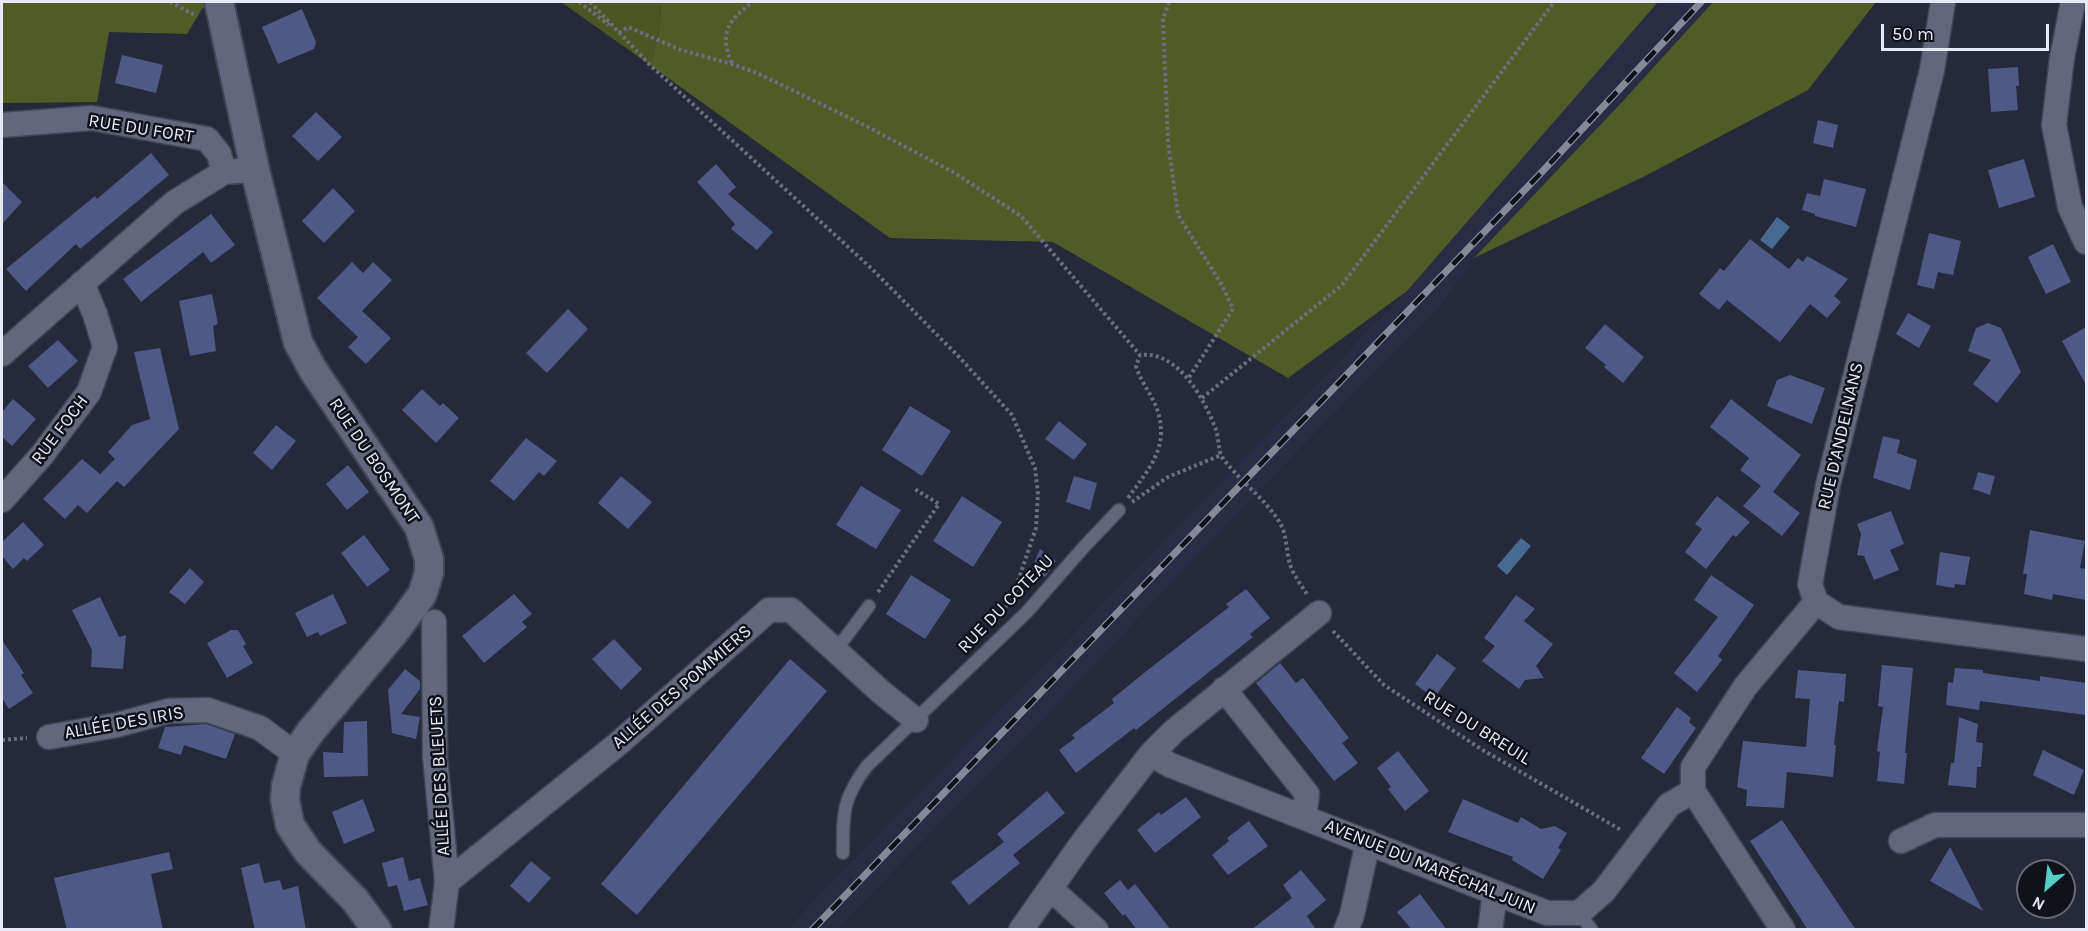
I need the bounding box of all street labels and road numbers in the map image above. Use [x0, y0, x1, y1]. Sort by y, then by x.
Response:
street label: RUE DU FORT [87, 110, 195, 148]
street label: RUE D'ANDELNANS [1814, 360, 1868, 512]
street label: RUE FOCH [27, 391, 93, 469]
street label: RUE DU BOSMONT [324, 394, 424, 528]
street label: RUE DU COTEAU [953, 550, 1059, 658]
street label: ALLÉE DES POMMIERS [608, 620, 756, 754]
street label: RUE DU BREUIL [1419, 686, 1535, 770]
street label: ALLÉE DES BLEUETS [425, 695, 455, 857]
street label: ALLÉE DES IRIS [63, 702, 185, 744]
street label: AVENUE DU MARÉCHAL JUIN [1321, 815, 1539, 919]

